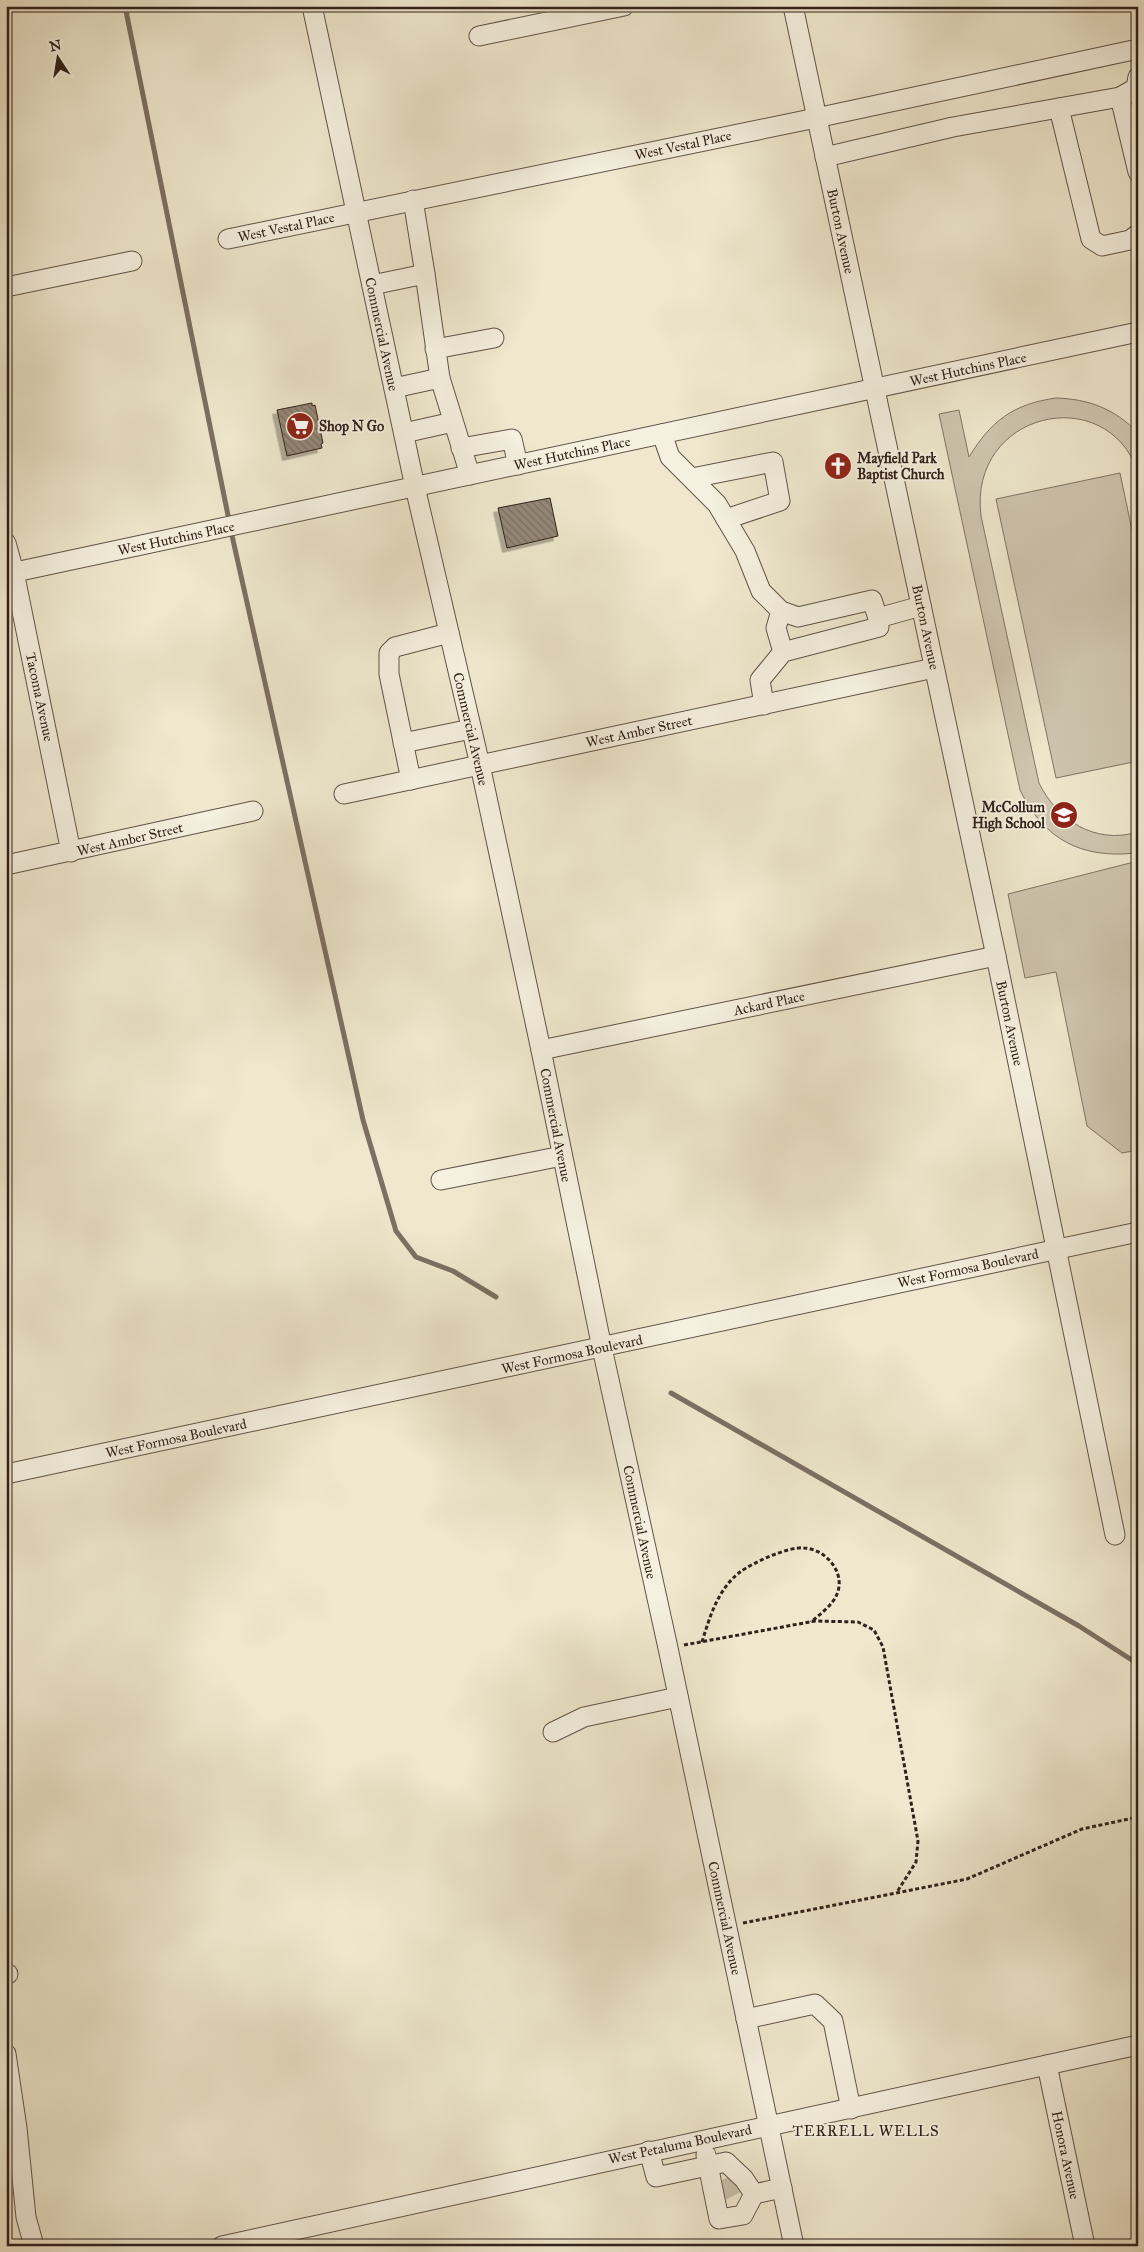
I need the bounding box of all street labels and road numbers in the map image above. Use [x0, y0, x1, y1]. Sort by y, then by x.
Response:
street label: West Vestal Place [633, 127, 733, 164]
street label: Burton Avenue [823, 187, 858, 275]
street label: West Vestal Place [236, 209, 336, 246]
street label: Commercial Avenue [361, 276, 402, 393]
street label: West Hutchins Place [908, 349, 1028, 390]
street label: West Hutchins Place [512, 433, 632, 474]
street label: West Hutchins Place [116, 518, 236, 559]
street label: Burton Avenue [908, 583, 943, 671]
street label: Tacoma Avenue [22, 651, 57, 743]
street label: Commercial Avenue [449, 671, 492, 788]
street label: West Amber Street [584, 712, 694, 751]
street label: West Amber Street [75, 819, 185, 860]
street label: Burton Avenue [992, 979, 1027, 1067]
street label: Ackard Place [731, 988, 806, 1020]
street label: Commercial Avenue [536, 1067, 575, 1184]
street label: West Formosa Boulevard [896, 1245, 1040, 1292]
street label: West Formosa Boulevard [500, 1331, 644, 1378]
street label: West Formosa Boulevard [104, 1415, 248, 1462]
street label: Commercial Avenue [619, 1464, 660, 1581]
street label: Commercial Avenue [704, 1860, 745, 1977]
street label: Honora Avenue [1048, 2109, 1083, 2201]
street label: West Petaluma Boulevard [607, 2121, 753, 2168]

